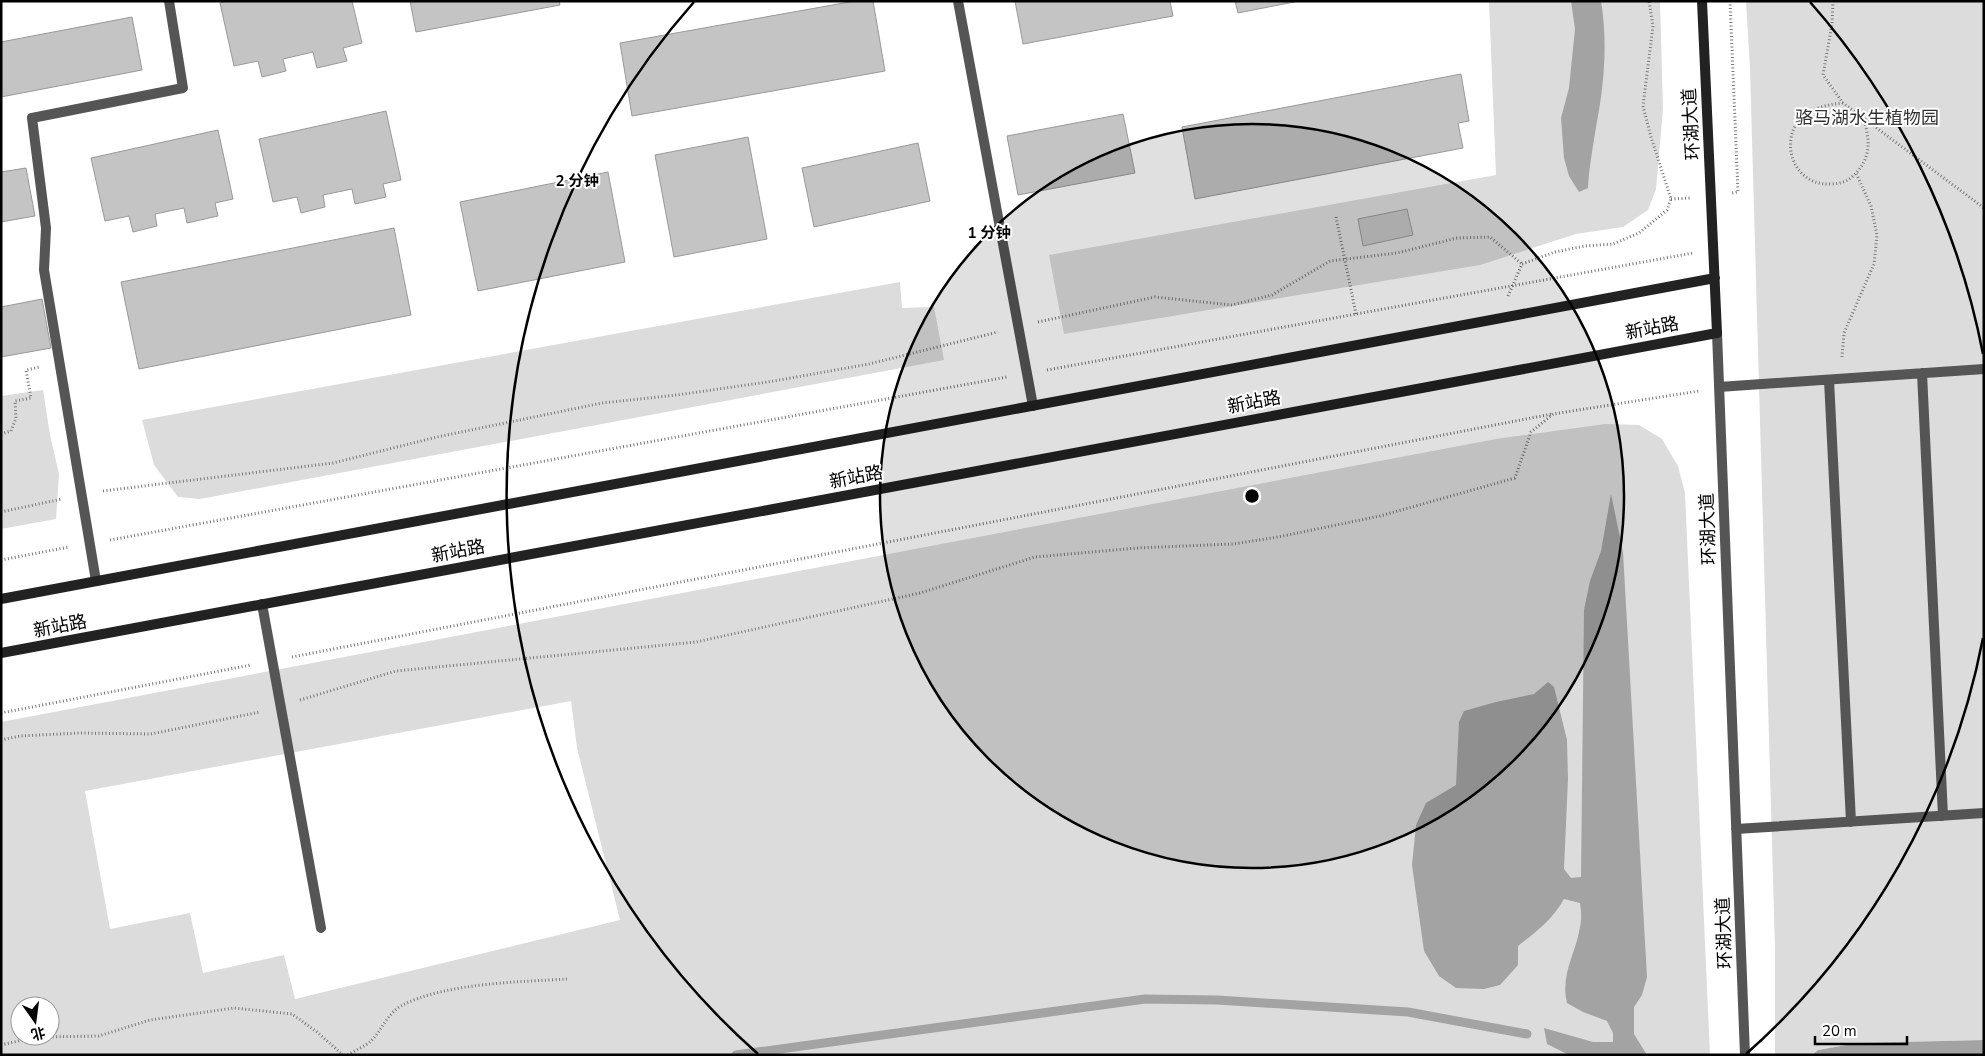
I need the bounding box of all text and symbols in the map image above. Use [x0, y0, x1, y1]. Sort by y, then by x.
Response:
street label: 环湖大道 [1677, 87, 1705, 161]
park label: 骆马湖水生植物园 [1795, 106, 1939, 130]
text: 2 分钟 [555, 171, 599, 191]
text: 1 分钟 [967, 223, 1011, 243]
street label: 新站路 [1623, 311, 1681, 345]
street label: 新站路 [1225, 385, 1283, 419]
street label: 新站路 [827, 460, 885, 494]
centre of rings [1243, 487, 1261, 505]
street label: 环湖大道 [1695, 493, 1721, 565]
street label: 新站路 [429, 534, 487, 568]
street label: 新站路 [31, 609, 89, 643]
street label: 环湖大道 [1711, 897, 1737, 969]
north arrow [10, 996, 60, 1046]
scale bar [1815, 1014, 1908, 1046]
text: 20 m [1822, 1021, 1857, 1041]
text: 北 [29, 1022, 47, 1044]

